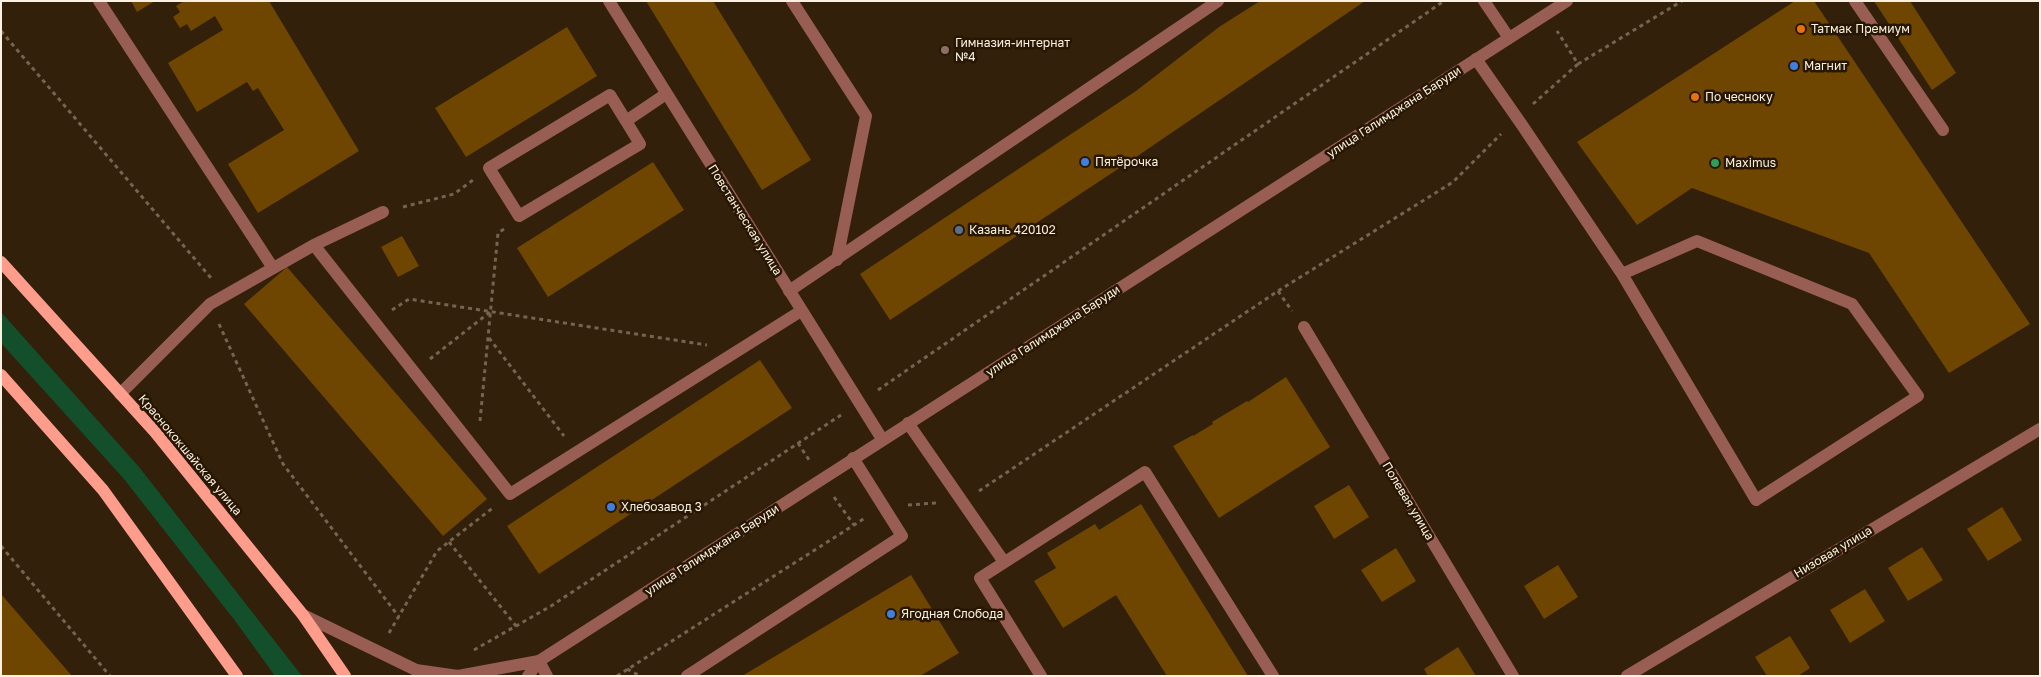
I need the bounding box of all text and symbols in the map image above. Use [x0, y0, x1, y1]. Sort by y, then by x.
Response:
place label: Татмак Премиум [1811, 22, 1910, 36]
marker: Татмак Премиум [1795, 23, 1807, 35]
place label: Гимназия-интернат №4 [955, 36, 1070, 64]
marker: Гимназия-интернат №4 [939, 44, 951, 56]
place label: Магнит [1804, 59, 1847, 73]
marker: Магнит [1788, 60, 1800, 72]
street label: улица Галимджана Баруди [1324, 63, 1464, 161]
place label: По чесноку [1705, 90, 1773, 104]
marker: По чесноку [1689, 91, 1701, 103]
place label: Пятёрочка [1095, 155, 1158, 169]
marker: Пятёрочка [1079, 156, 1091, 168]
place label: Maximus [1725, 156, 1776, 170]
marker: Maximus [1709, 157, 1721, 169]
street label: Повстанческая улица [705, 162, 785, 278]
place label: Казань 420102 [969, 223, 1056, 237]
marker: Казань 420102 [953, 224, 965, 236]
street label: улица Галимджана Баруди [983, 282, 1123, 380]
street label: Краснококшайская улица [135, 392, 245, 518]
street label: Полевая улица [1379, 459, 1437, 543]
place label: Хлебозавод 3 [621, 500, 702, 514]
marker: Хлебозавод 3 [605, 501, 617, 513]
street label: улица Галимджана Баруди [642, 501, 782, 599]
street label: Низовая улица [1791, 523, 1875, 581]
place label: Ягодная Слобода [901, 607, 1003, 621]
marker: Ягодная Слобода [885, 608, 897, 620]

